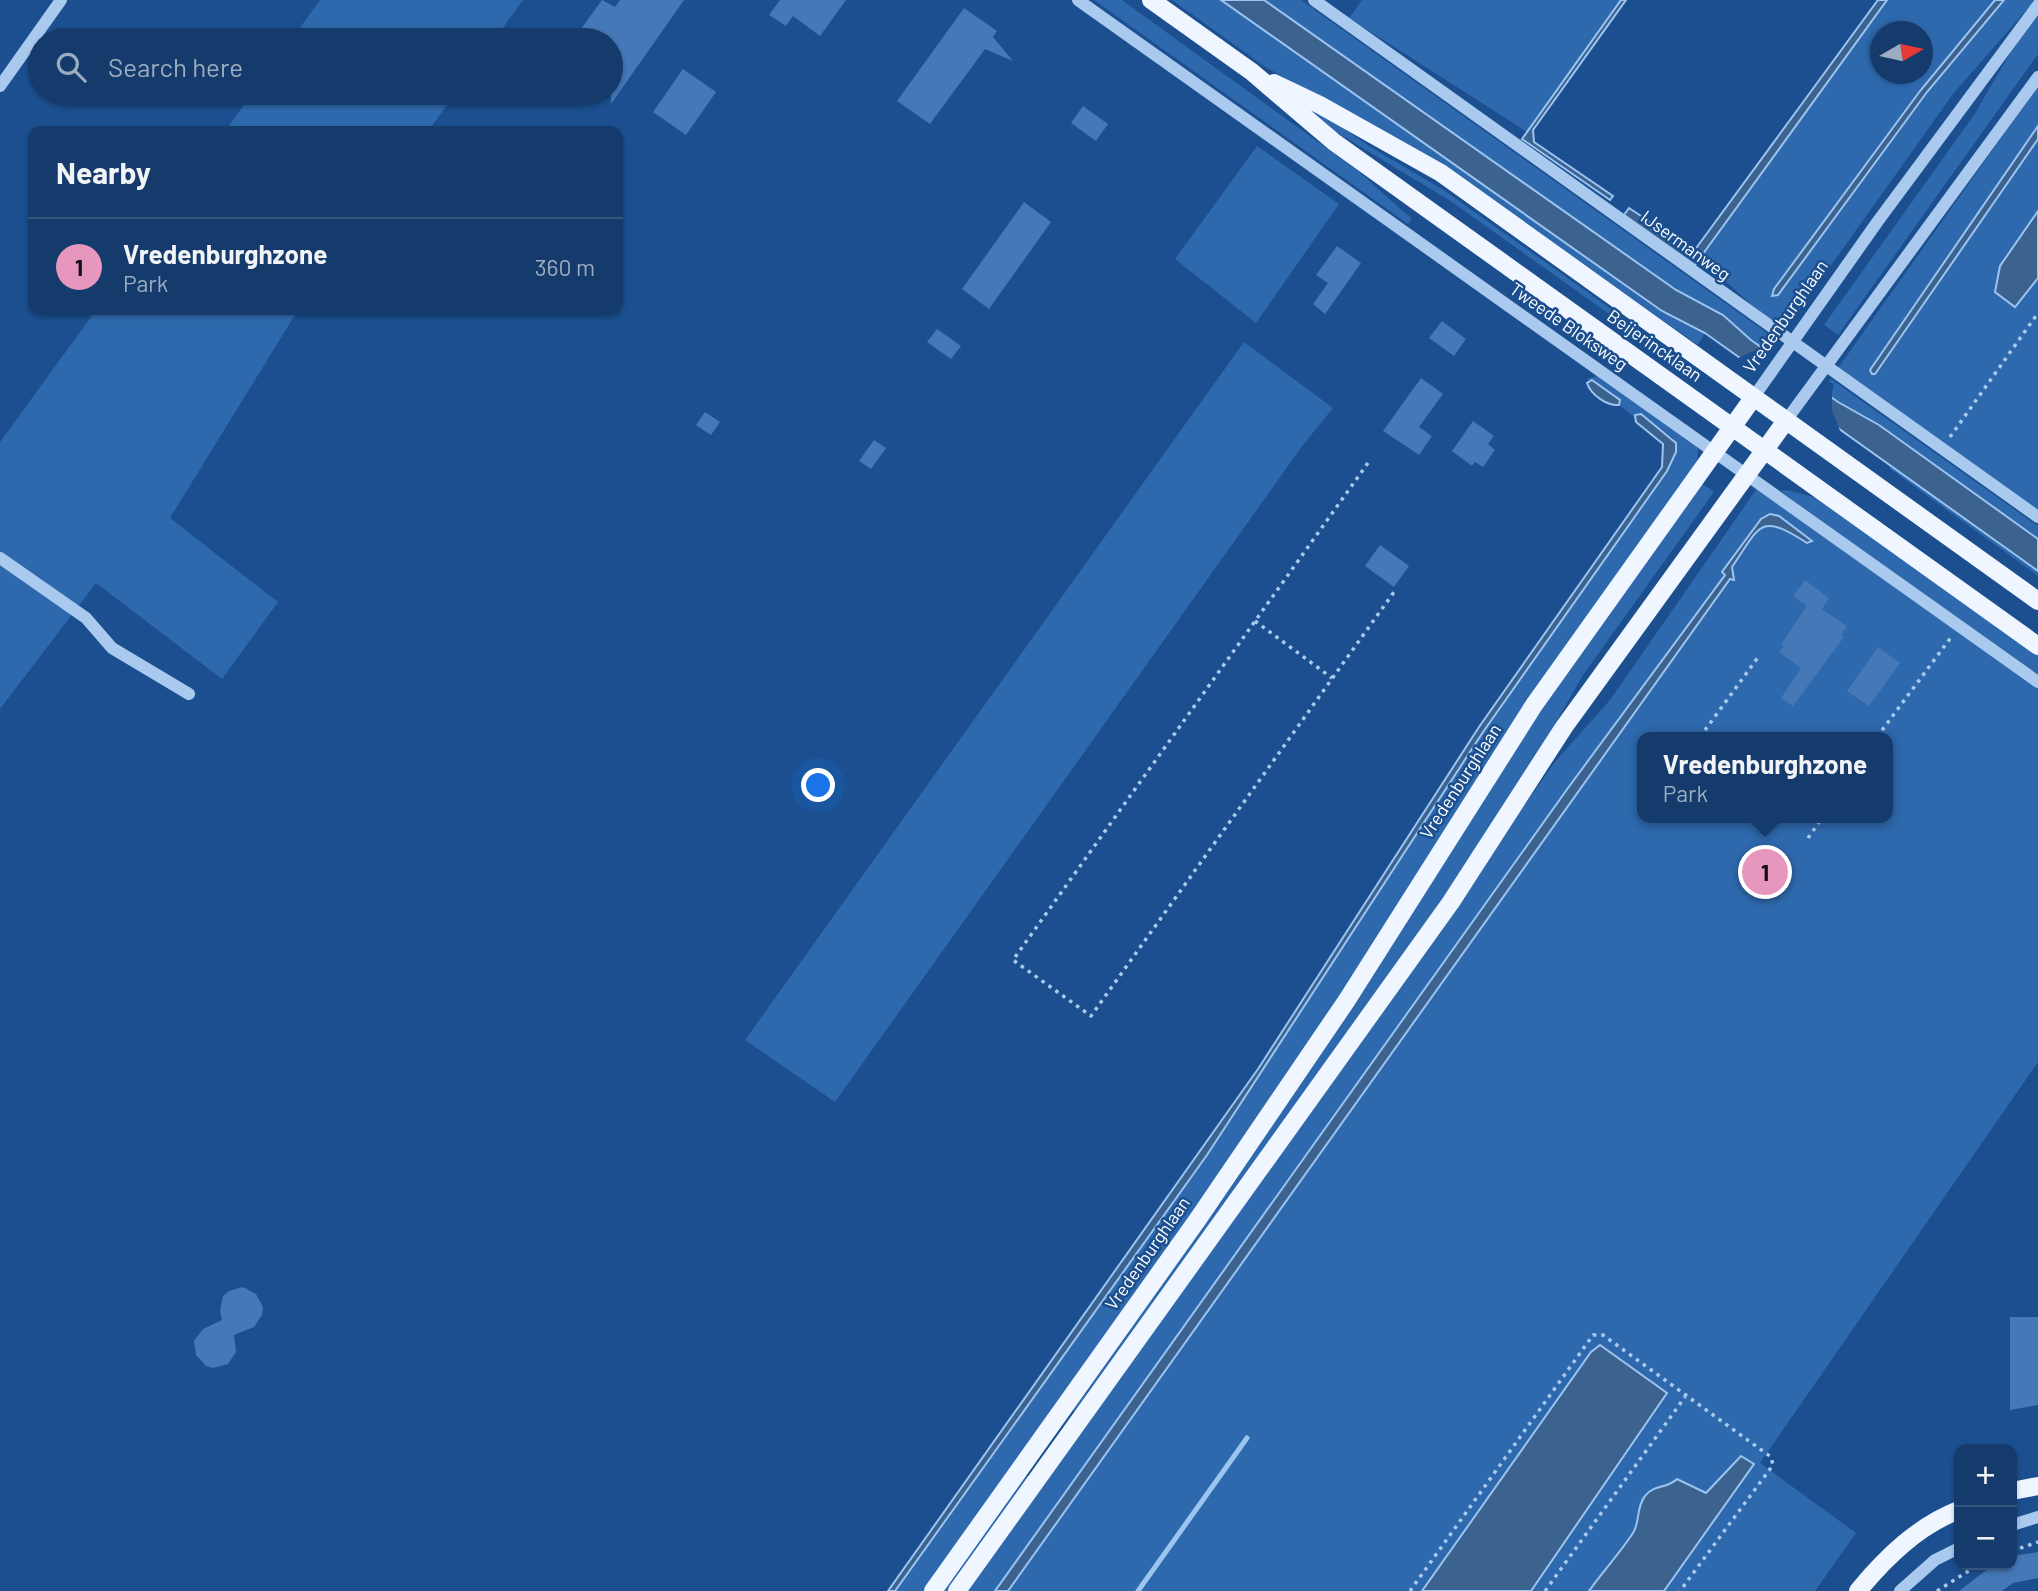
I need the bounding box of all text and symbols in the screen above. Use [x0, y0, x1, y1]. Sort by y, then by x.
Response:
north arrow [1870, 21, 1933, 84]
search box [28, 28, 623, 105]
icon: search [52, 48, 90, 86]
text: Search here [108, 51, 243, 82]
text: Nearby [56, 154, 151, 190]
street label: IJsermanweg [1637, 205, 1735, 285]
text: Vredenburghzone [123, 238, 327, 269]
text: 1 [75, 253, 83, 281]
text: 360 m [535, 253, 595, 281]
street label: Vredenburghlaan [1738, 255, 1832, 377]
text: Park [123, 269, 168, 297]
street label: Tweede Bloksweg [1506, 277, 1632, 375]
street label: Beijerincklaan [1603, 304, 1707, 386]
street label: Vredenburghlaan [1415, 719, 1505, 843]
popup [1637, 732, 1893, 823]
text: Vredenburghzone [1663, 748, 1867, 779]
your location [801, 768, 835, 802]
text: Park [1663, 779, 1708, 807]
pin: 1 [1742, 846, 1788, 898]
street label: Vredenburghlaan [1100, 1192, 1194, 1314]
map controls [1954, 1444, 2017, 1570]
button: + [1954, 1444, 2017, 1507]
button: − [1954, 1507, 2017, 1570]

